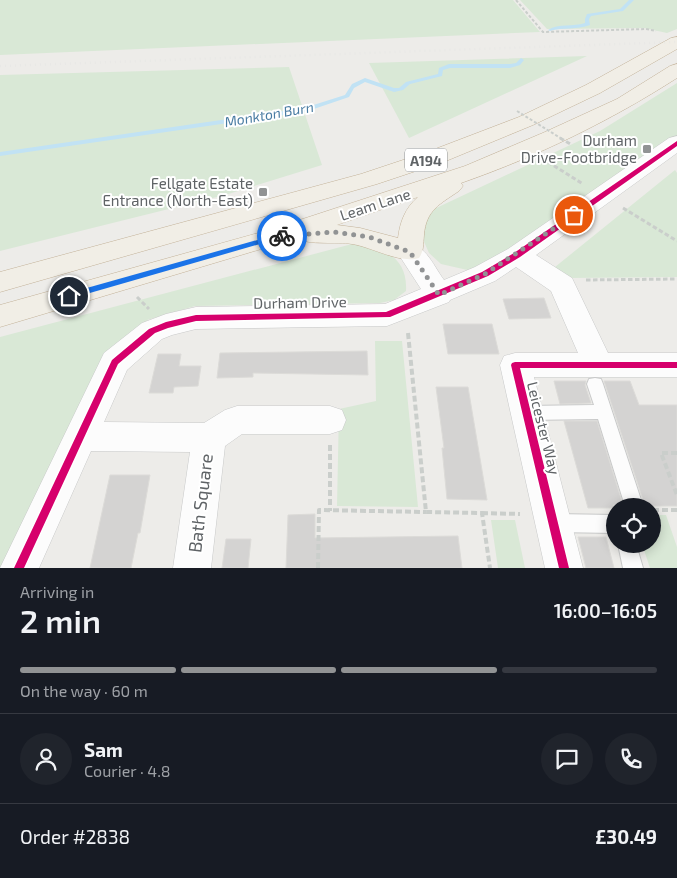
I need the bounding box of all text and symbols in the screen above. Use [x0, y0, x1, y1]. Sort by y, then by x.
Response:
water label: Monkton Burn [223, 98, 315, 130]
place label: Durham Drive-Footbridge [521, 131, 637, 166]
marker: Durham Drive-Footbridge [641, 143, 653, 155]
road number: A194 [405, 148, 447, 172]
place label: Fellgate Estate Entrance (North-East) [102, 174, 253, 209]
street label: Leam Lane [337, 184, 413, 224]
marker: Fellgate Estate Entrance (North-East) [257, 186, 269, 198]
pin [553, 194, 595, 236]
icon: bag [560, 201, 588, 229]
courier [257, 211, 307, 261]
icon: bike [268, 222, 296, 250]
pin [48, 275, 90, 317]
icon: home [55, 282, 83, 310]
street label: Durham Drive [253, 292, 347, 312]
street label: Leicester Way [524, 380, 564, 476]
street label: Bath Square [183, 452, 217, 554]
map controls [606, 498, 661, 553]
button: locate [606, 498, 661, 553]
text: Arriving in [20, 582, 94, 601]
text: 16:00–16:05 [554, 599, 657, 622]
text: 2 min [20, 601, 101, 639]
text: On the way · 60 m [20, 681, 148, 700]
button: person [20, 733, 72, 785]
button: chat [541, 733, 593, 785]
button: phone [605, 733, 657, 785]
text: Sam [84, 738, 123, 761]
text: Courier · 4.8 [84, 761, 171, 780]
text: Order #2838 [20, 825, 130, 848]
text: £30.49 [595, 825, 657, 848]

